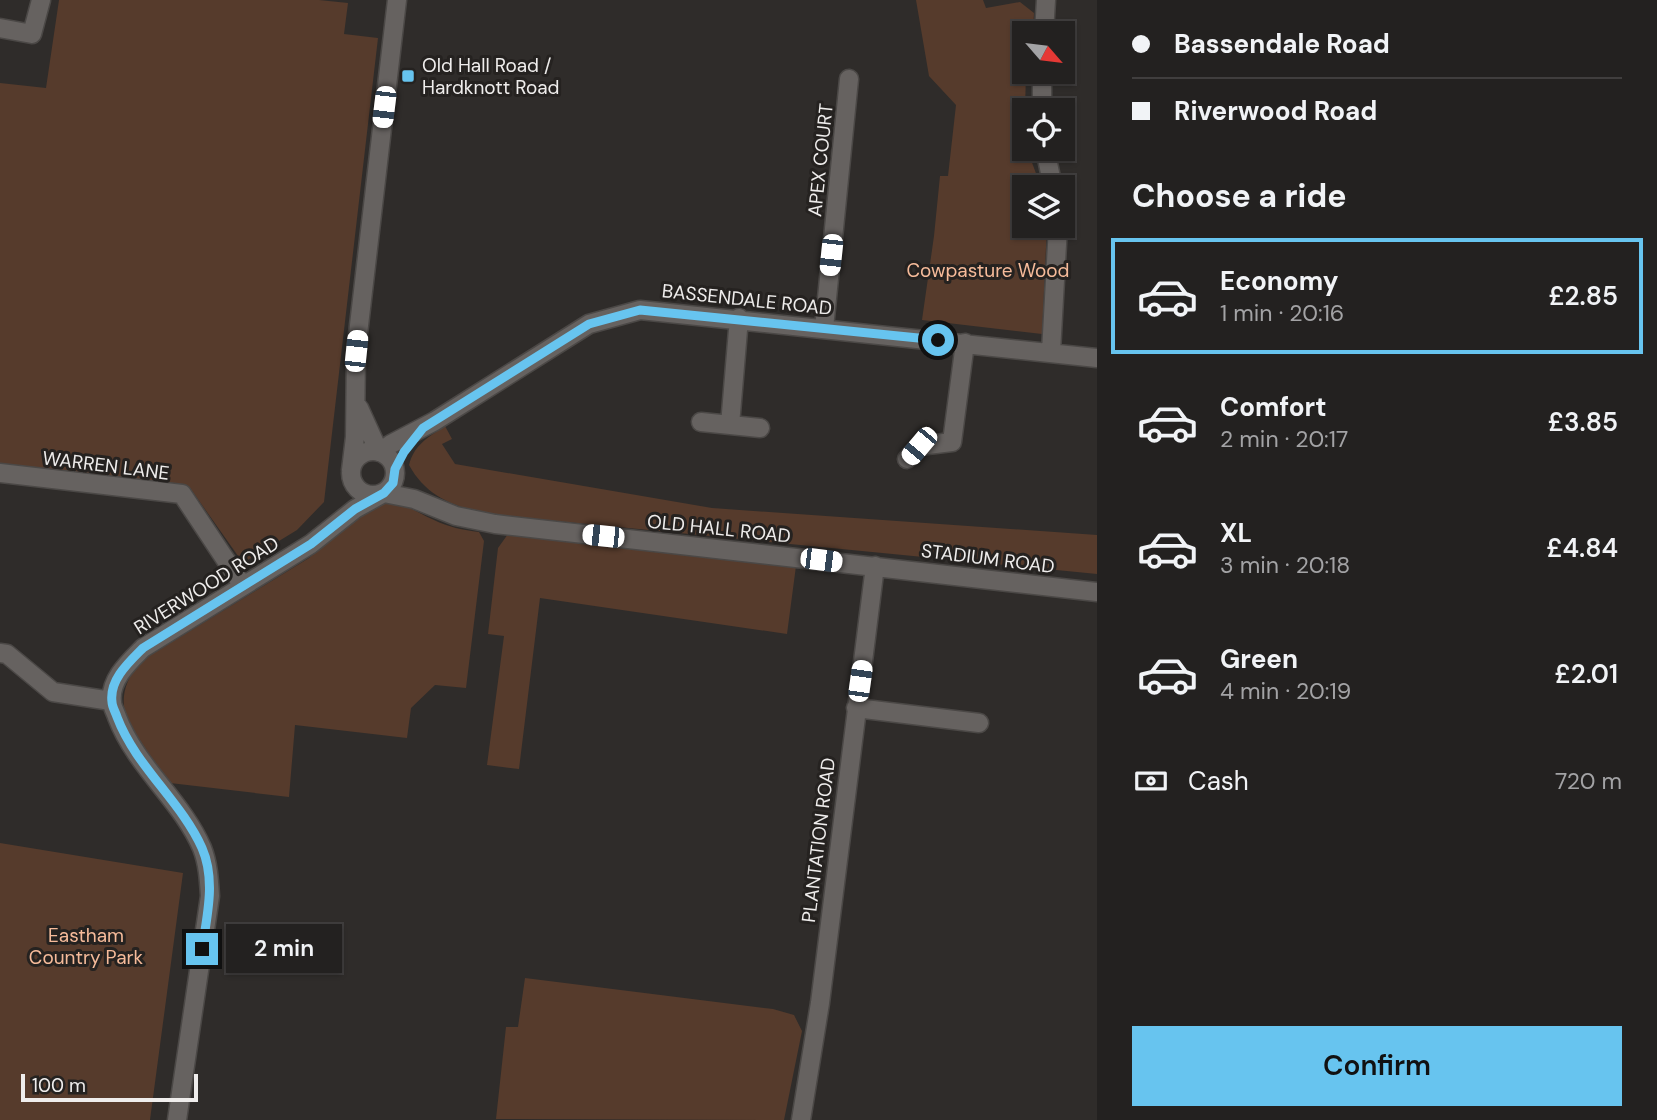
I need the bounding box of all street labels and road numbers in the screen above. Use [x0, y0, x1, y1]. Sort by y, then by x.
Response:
street label: APEX COURT [802, 102, 839, 218]
street label: BASSENDALE ROAD [661, 278, 833, 321]
street label: WARREN LANE [41, 445, 171, 486]
street label: OLD HALL ROAD [646, 509, 792, 548]
street label: RIVERWOOD ROAD [129, 531, 283, 640]
street label: STADIUM ROAD [920, 538, 1056, 579]
street label: PLANTATION ROAD [796, 756, 841, 924]

